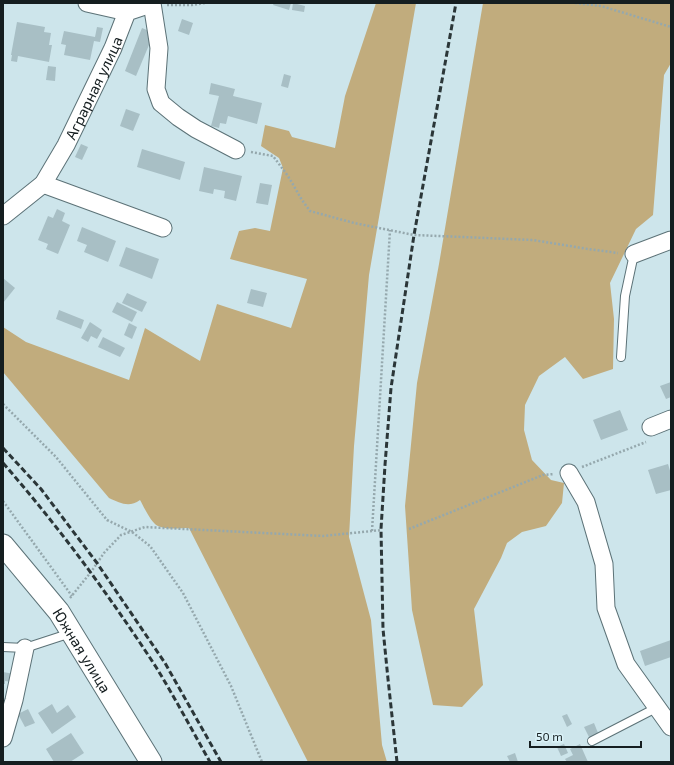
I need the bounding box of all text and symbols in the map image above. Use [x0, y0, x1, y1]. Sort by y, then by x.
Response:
street label: Аграрная улица [61, 34, 126, 142]
street label: Южная улица [50, 604, 115, 696]
scale bar [530, 723, 641, 749]
text: 50 m [536, 729, 563, 743]

